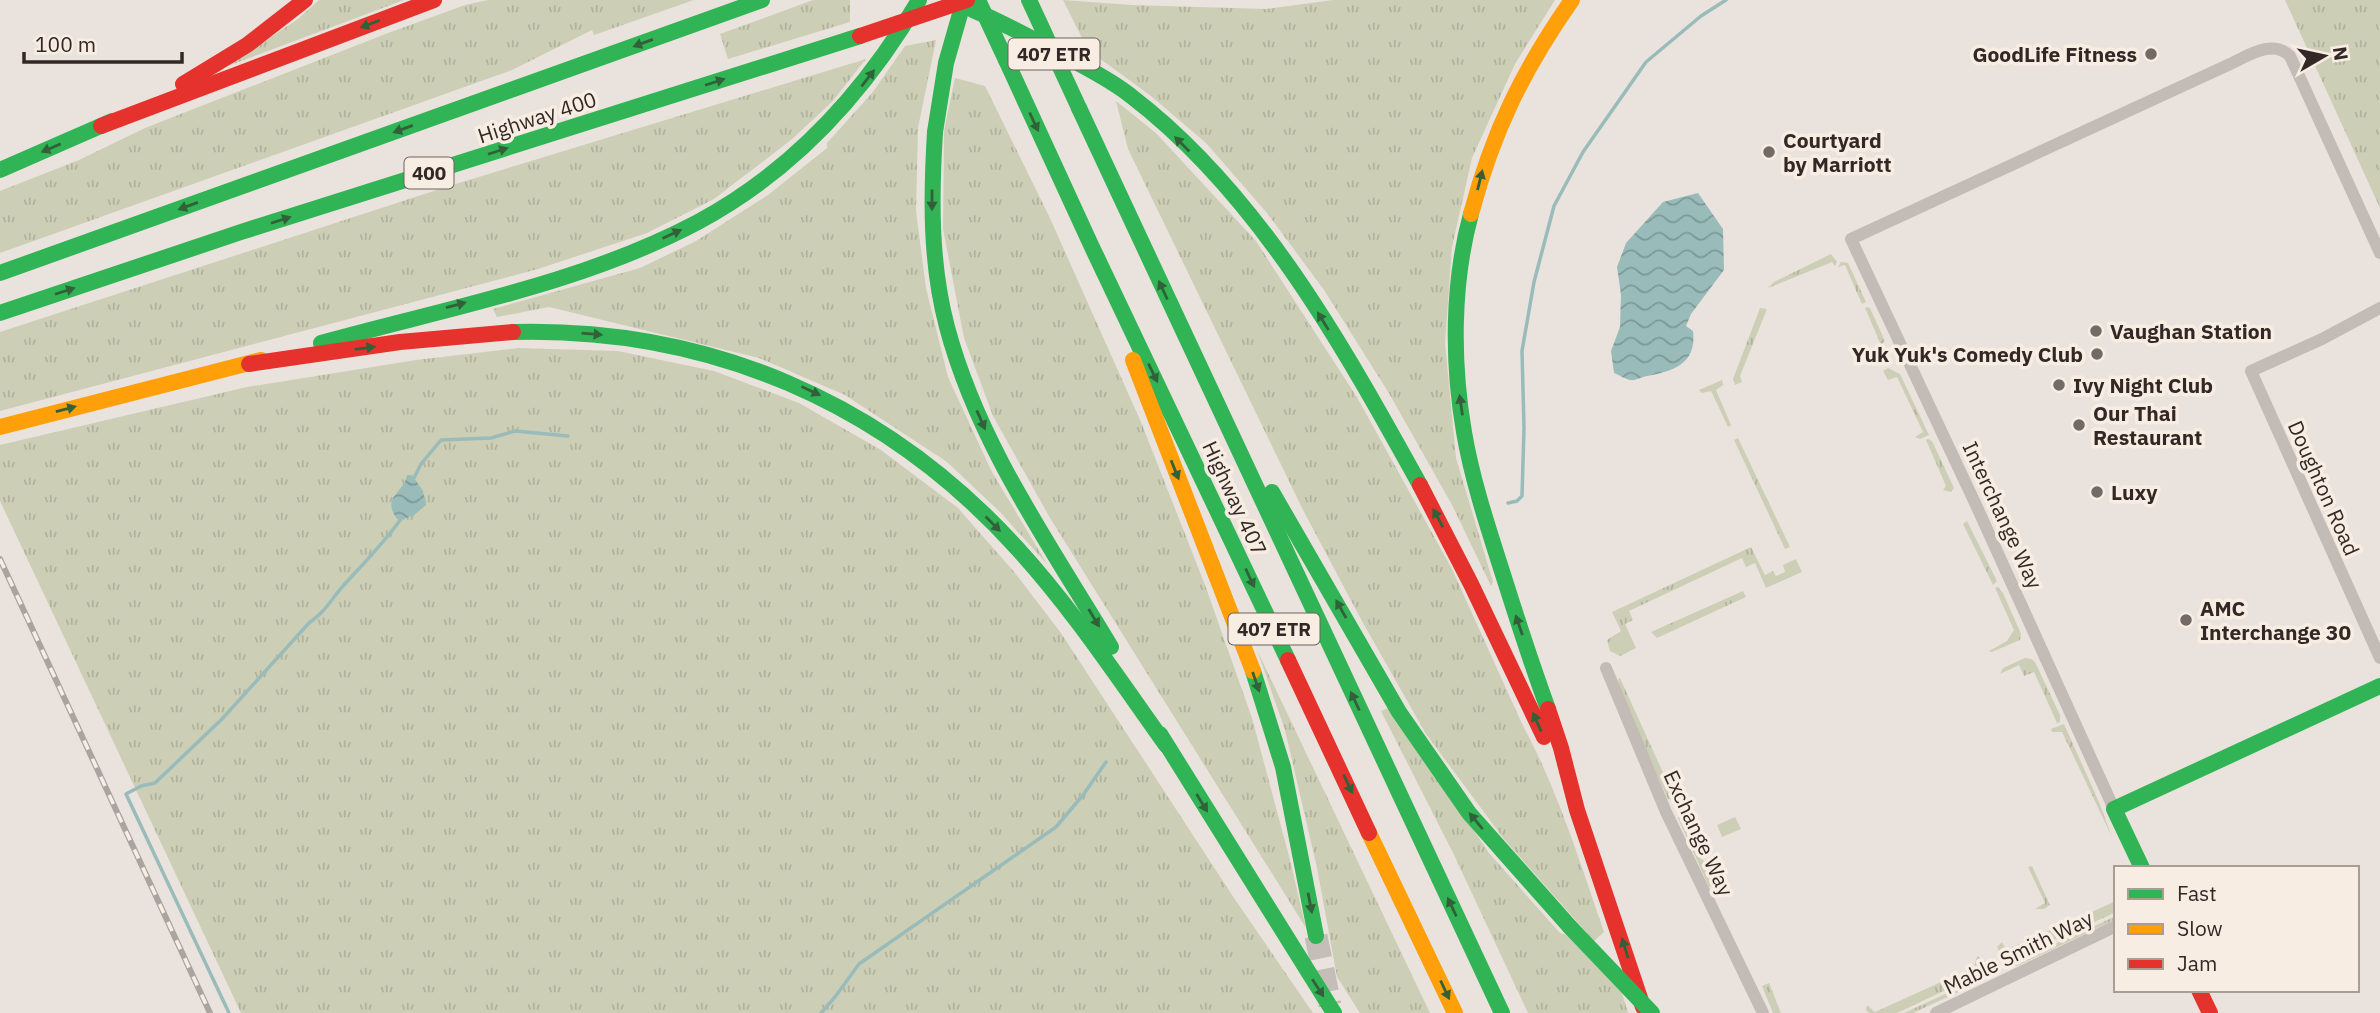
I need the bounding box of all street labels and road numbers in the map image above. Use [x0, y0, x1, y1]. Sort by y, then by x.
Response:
road number: 407 ETR [1009, 38, 1100, 70]
street label: Highway 400 [474, 85, 600, 149]
road number: 400 [404, 158, 453, 188]
street label: Doughton Road [2282, 416, 2366, 560]
street label: Highway 407 [1196, 436, 1274, 560]
street label: Interchange Way [1957, 437, 2050, 594]
road number: 407 ETR [1228, 614, 1320, 644]
street label: Exchange Way [1658, 766, 1741, 901]
street label: Mable Smith Way [1939, 904, 2098, 1000]

